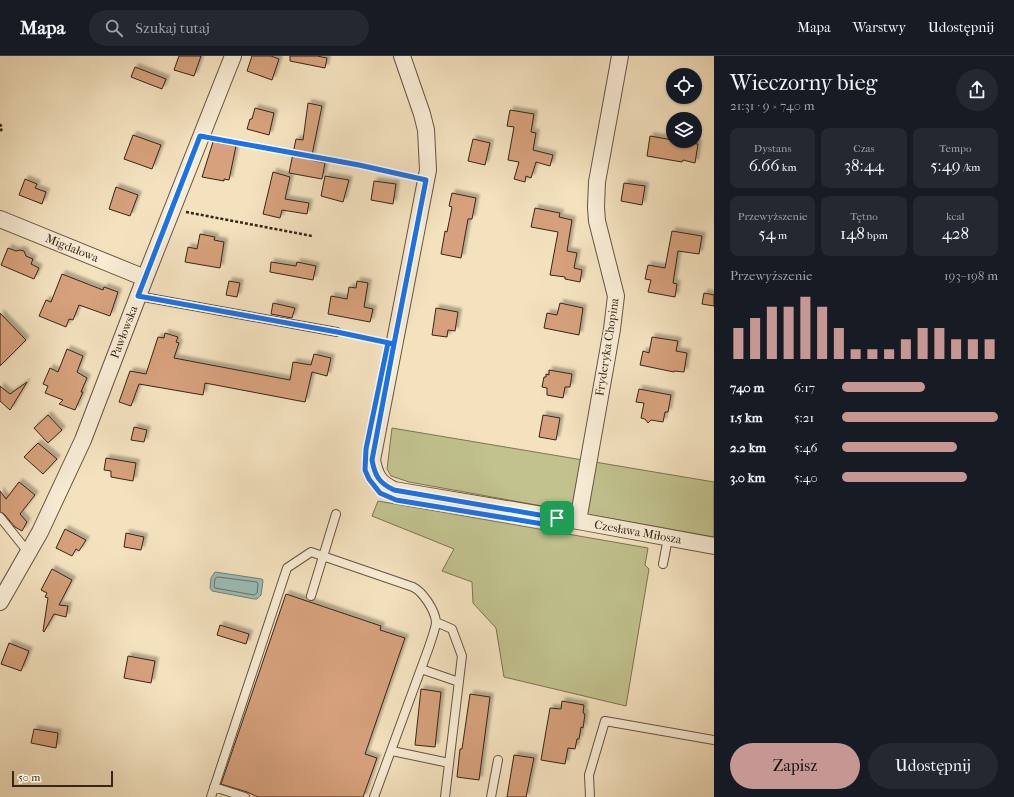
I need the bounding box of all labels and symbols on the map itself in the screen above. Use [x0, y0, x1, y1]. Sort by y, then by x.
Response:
street label: Migdałowa [43, 231, 101, 265]
street label: Fryderyka Chopina [592, 297, 622, 397]
street label: Pawłowska [108, 303, 141, 360]
pin [540, 501, 574, 535]
street label: Czesława Miłosza [593, 517, 683, 547]
scale bar [12, 769, 113, 788]

